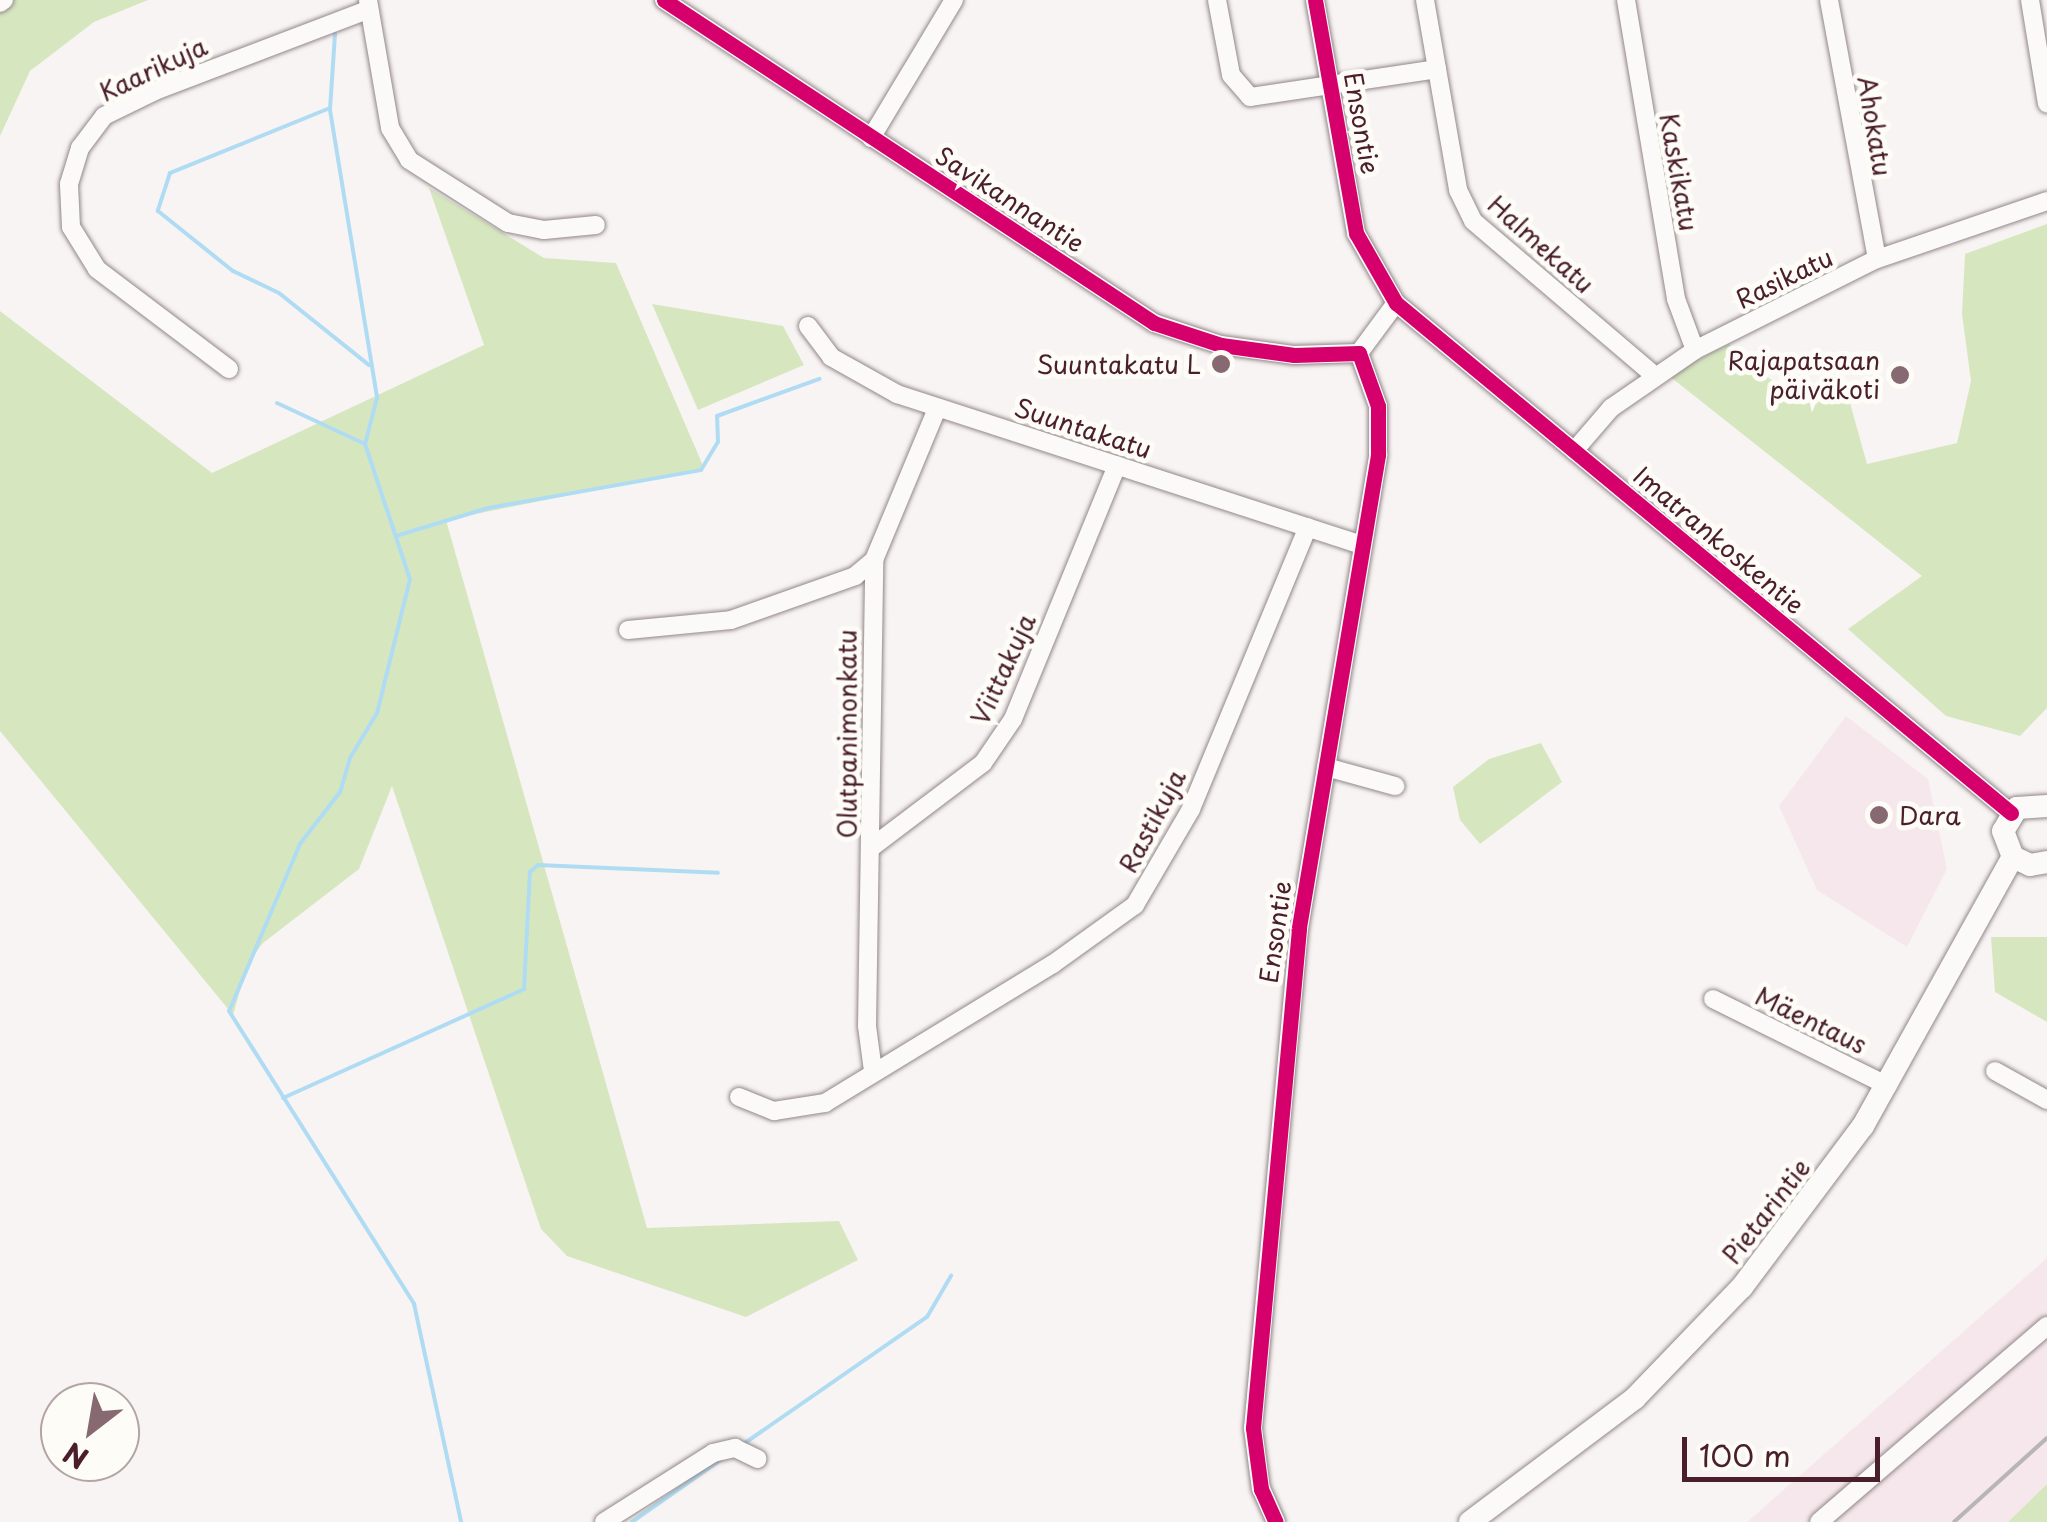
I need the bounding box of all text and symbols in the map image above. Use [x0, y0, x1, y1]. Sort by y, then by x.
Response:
street label: Kaarikuja [94, 31, 212, 107]
street label: Ensontie [1338, 70, 1386, 176]
street label: Ahokatu [1852, 74, 1898, 178]
street label: Kaskikatu [1654, 111, 1704, 233]
street label: Savikannantie [930, 140, 1090, 258]
street label: Halmekatu [1482, 189, 1600, 299]
street label: Rasikatu [1731, 242, 1837, 314]
place label: Rajapatsaan päiväkoti [1728, 346, 1880, 405]
place label: Suuntakatu L [1037, 349, 1201, 379]
marker: Suuntakatu L [1210, 353, 1232, 375]
marker: Rajapatsaan päiväkoti [1889, 364, 1911, 386]
street label: Suuntakatu [1011, 392, 1155, 464]
street label: Imatrankoskentie [1628, 460, 1810, 620]
street label: Viittakuja [964, 609, 1042, 729]
street label: Olutpanimonkatu [832, 630, 862, 838]
street label: Rastikuja [1112, 764, 1192, 878]
place label: Dara [1899, 800, 1961, 830]
marker: Dara [1868, 804, 1890, 826]
street label: Ensontie [1253, 879, 1297, 985]
street label: Mäentaus [1751, 980, 1871, 1060]
street label: Pietarintie [1716, 1153, 1816, 1269]
north arrow [40, 1382, 140, 1482]
scale bar [1687, 1417, 1884, 1479]
text: N [55, 1432, 96, 1481]
text: 100 m [1699, 1432, 1791, 1477]

